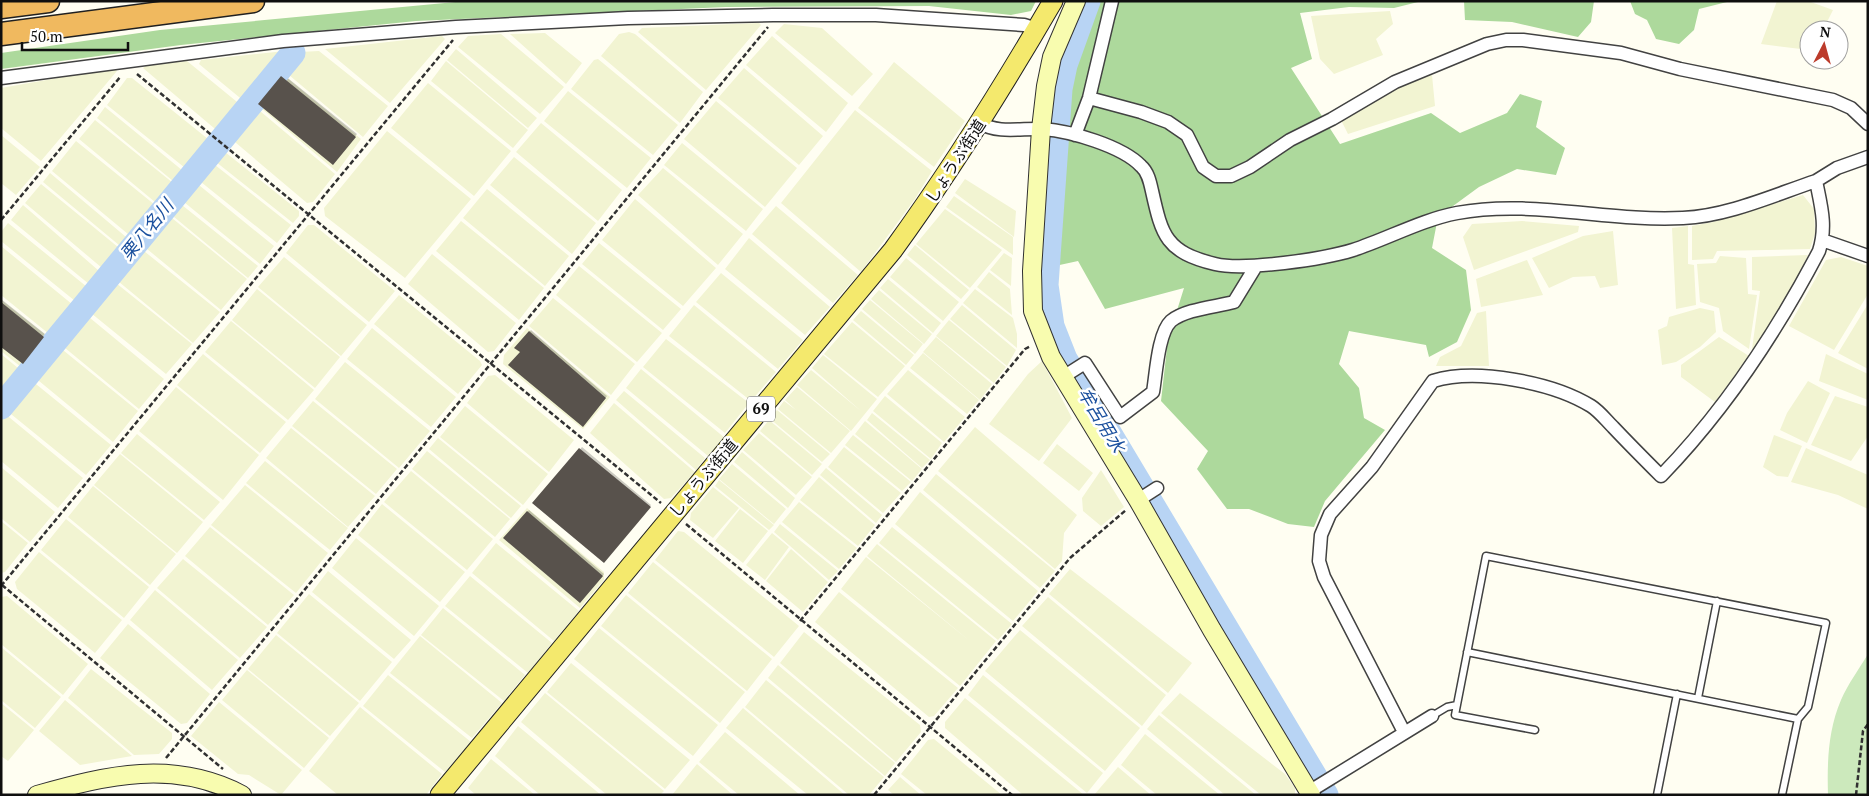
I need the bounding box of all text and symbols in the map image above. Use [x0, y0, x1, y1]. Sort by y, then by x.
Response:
scale bar [22, 20, 129, 52]
north arrow [1799, 20, 1849, 70]
text: N [1819, 22, 1832, 42]
text: 50 m [30, 26, 63, 46]
street label: しょうぶ街道 [920, 115, 990, 207]
water label: 栗八名川 [114, 192, 179, 265]
water label: 牟呂用水 [1073, 382, 1132, 458]
road number: 69 [747, 396, 775, 422]
street label: しょうぶ街道 [664, 434, 742, 522]

